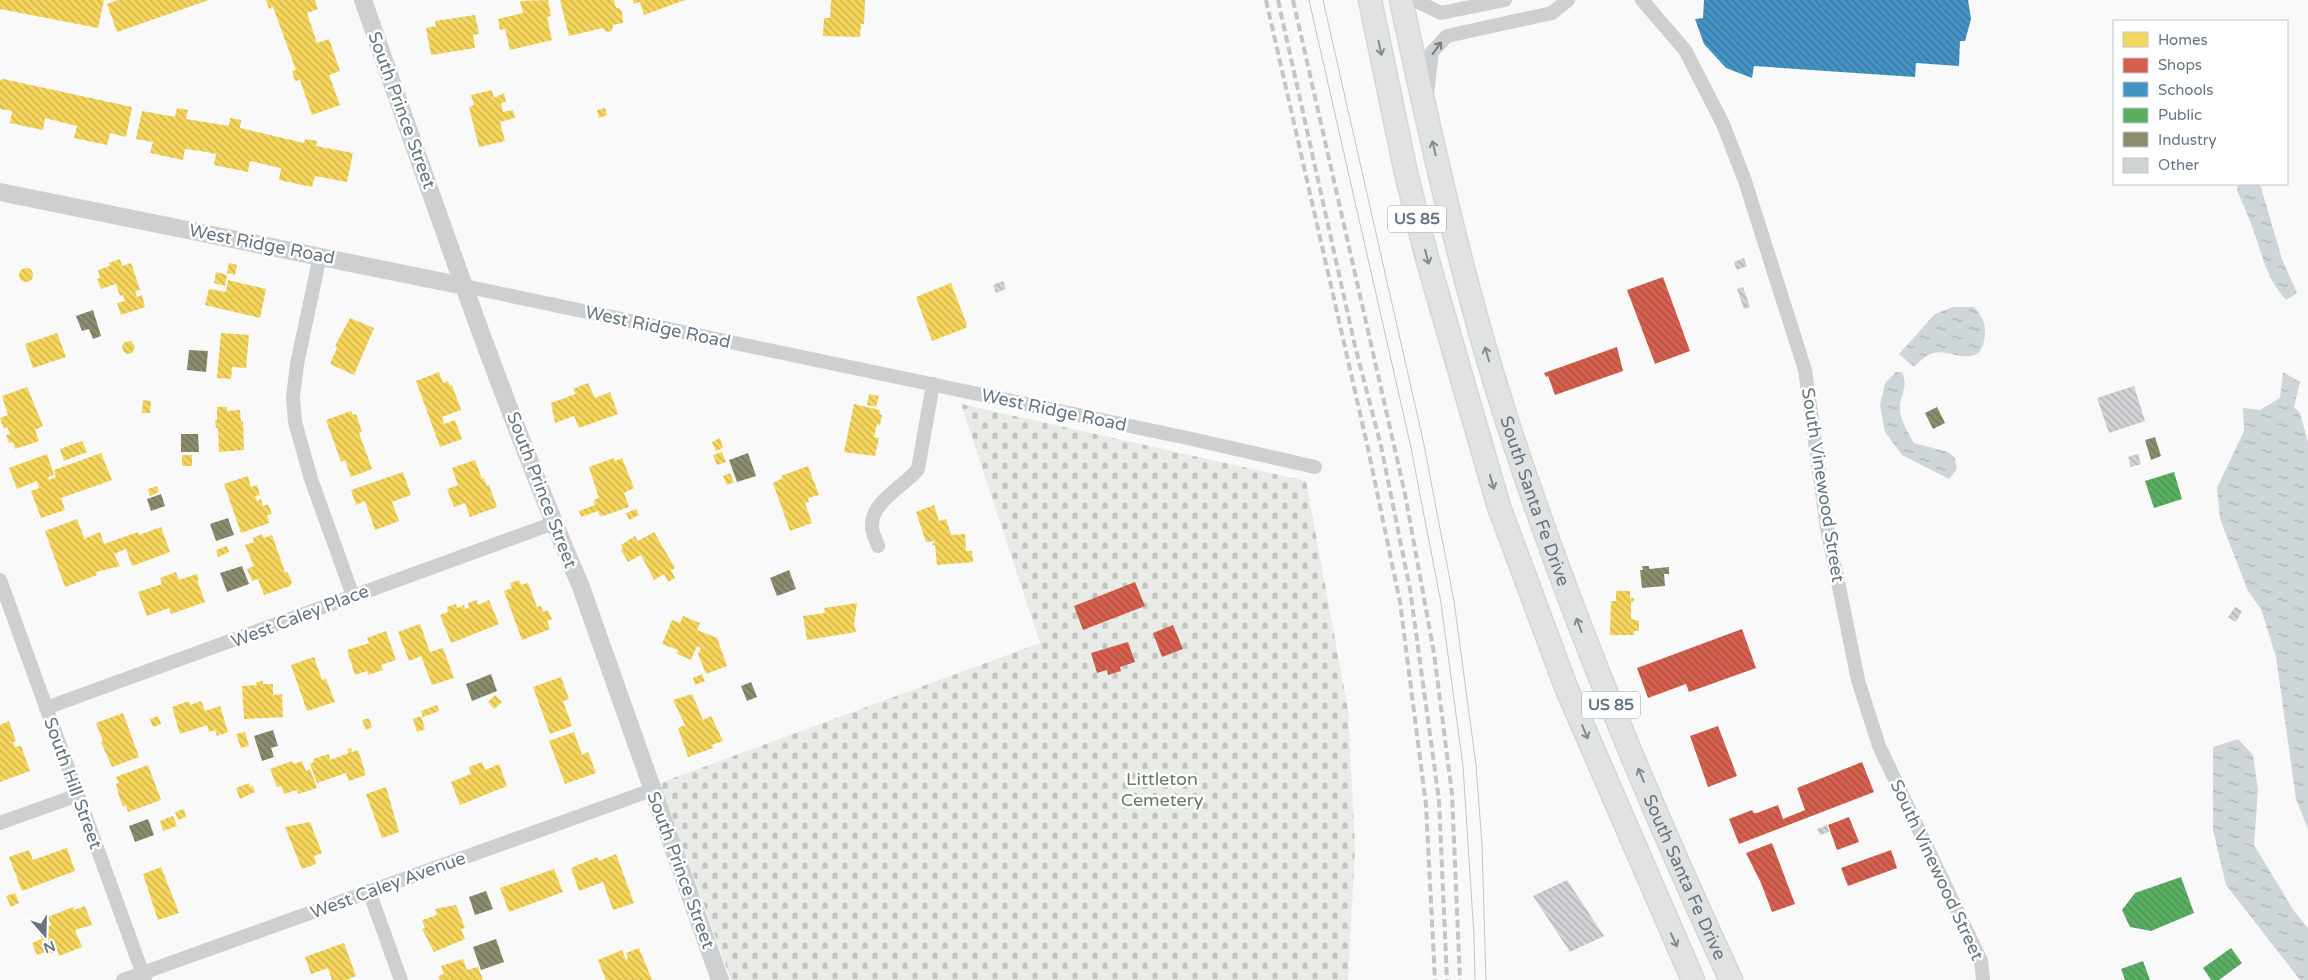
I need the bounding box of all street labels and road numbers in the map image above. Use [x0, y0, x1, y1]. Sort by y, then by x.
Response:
street label: South Prince Street [363, 28, 441, 192]
road number: US 85 [1388, 205, 1446, 232]
street label: West Ridge Road [187, 219, 337, 269]
street label: West Ridge Road [583, 301, 733, 353]
street label: West Ridge Road [979, 384, 1129, 436]
street label: South Vinewood Street [1797, 386, 1849, 584]
street label: South Prince Street [502, 409, 582, 571]
street label: South Santa Fe Drive [1495, 413, 1575, 589]
street label: West Caley Place [228, 580, 372, 652]
road number: US 85 [1582, 692, 1640, 718]
street label: South Hill Street [39, 714, 107, 852]
street label: South Vinewood Street [1885, 776, 1989, 964]
street label: South Prince Street [642, 788, 720, 952]
street label: South Santa Fe Drive [1639, 791, 1731, 963]
street label: West Caley Avenue [307, 847, 469, 923]

